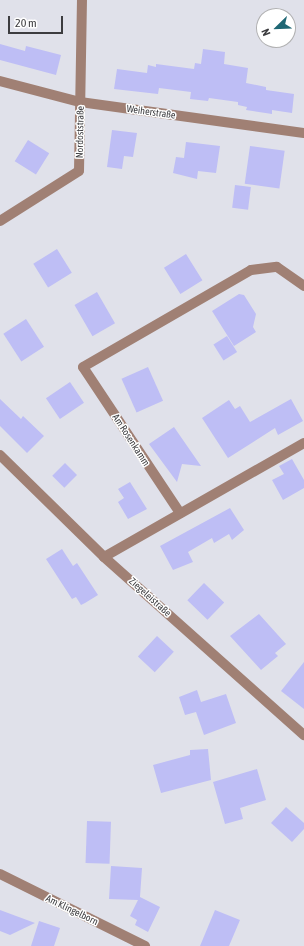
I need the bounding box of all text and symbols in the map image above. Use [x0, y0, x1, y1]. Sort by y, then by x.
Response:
scale bar [10, 8, 65, 34]
north arrow [256, 8, 296, 48]
text: 20 m [15, 16, 37, 30]
text: N [259, 27, 273, 38]
street label: Weiherstraße [126, 103, 176, 121]
street label: Nordoststraße [74, 106, 86, 158]
street label: Am Rosenkamm [110, 412, 152, 468]
street label: Ziegeleistraße [127, 575, 173, 619]
street label: Am Klingelborn [44, 892, 100, 928]

